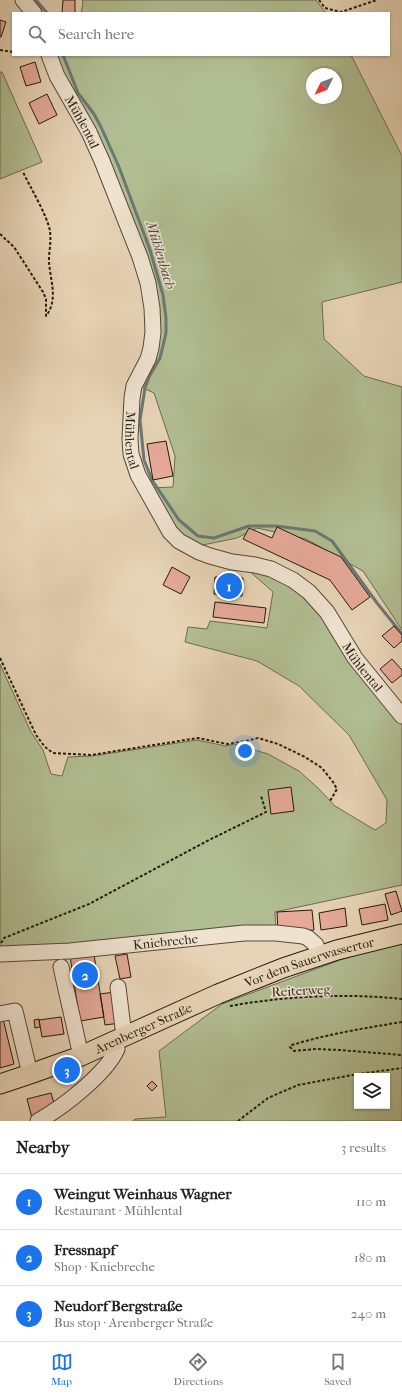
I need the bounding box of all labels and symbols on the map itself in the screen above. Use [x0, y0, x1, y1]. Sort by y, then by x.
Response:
north arrow [306, 68, 342, 104]
street label: Mühlental [62, 93, 103, 151]
water label: Mühlenbach [142, 218, 179, 291]
street label: Mühlental [122, 411, 143, 471]
pin: 1 [216, 571, 242, 601]
street label: Mühlental [339, 640, 386, 695]
your location [235, 741, 255, 761]
street label: Kniebreche [132, 931, 199, 952]
street label: Vor dem Sauerwassertor [241, 934, 376, 991]
pin: 2 [72, 960, 98, 990]
street label: Reiterweg [271, 981, 332, 1000]
street label: Arenberger Straße [92, 1000, 195, 1057]
pin: 3 [54, 1055, 80, 1085]

